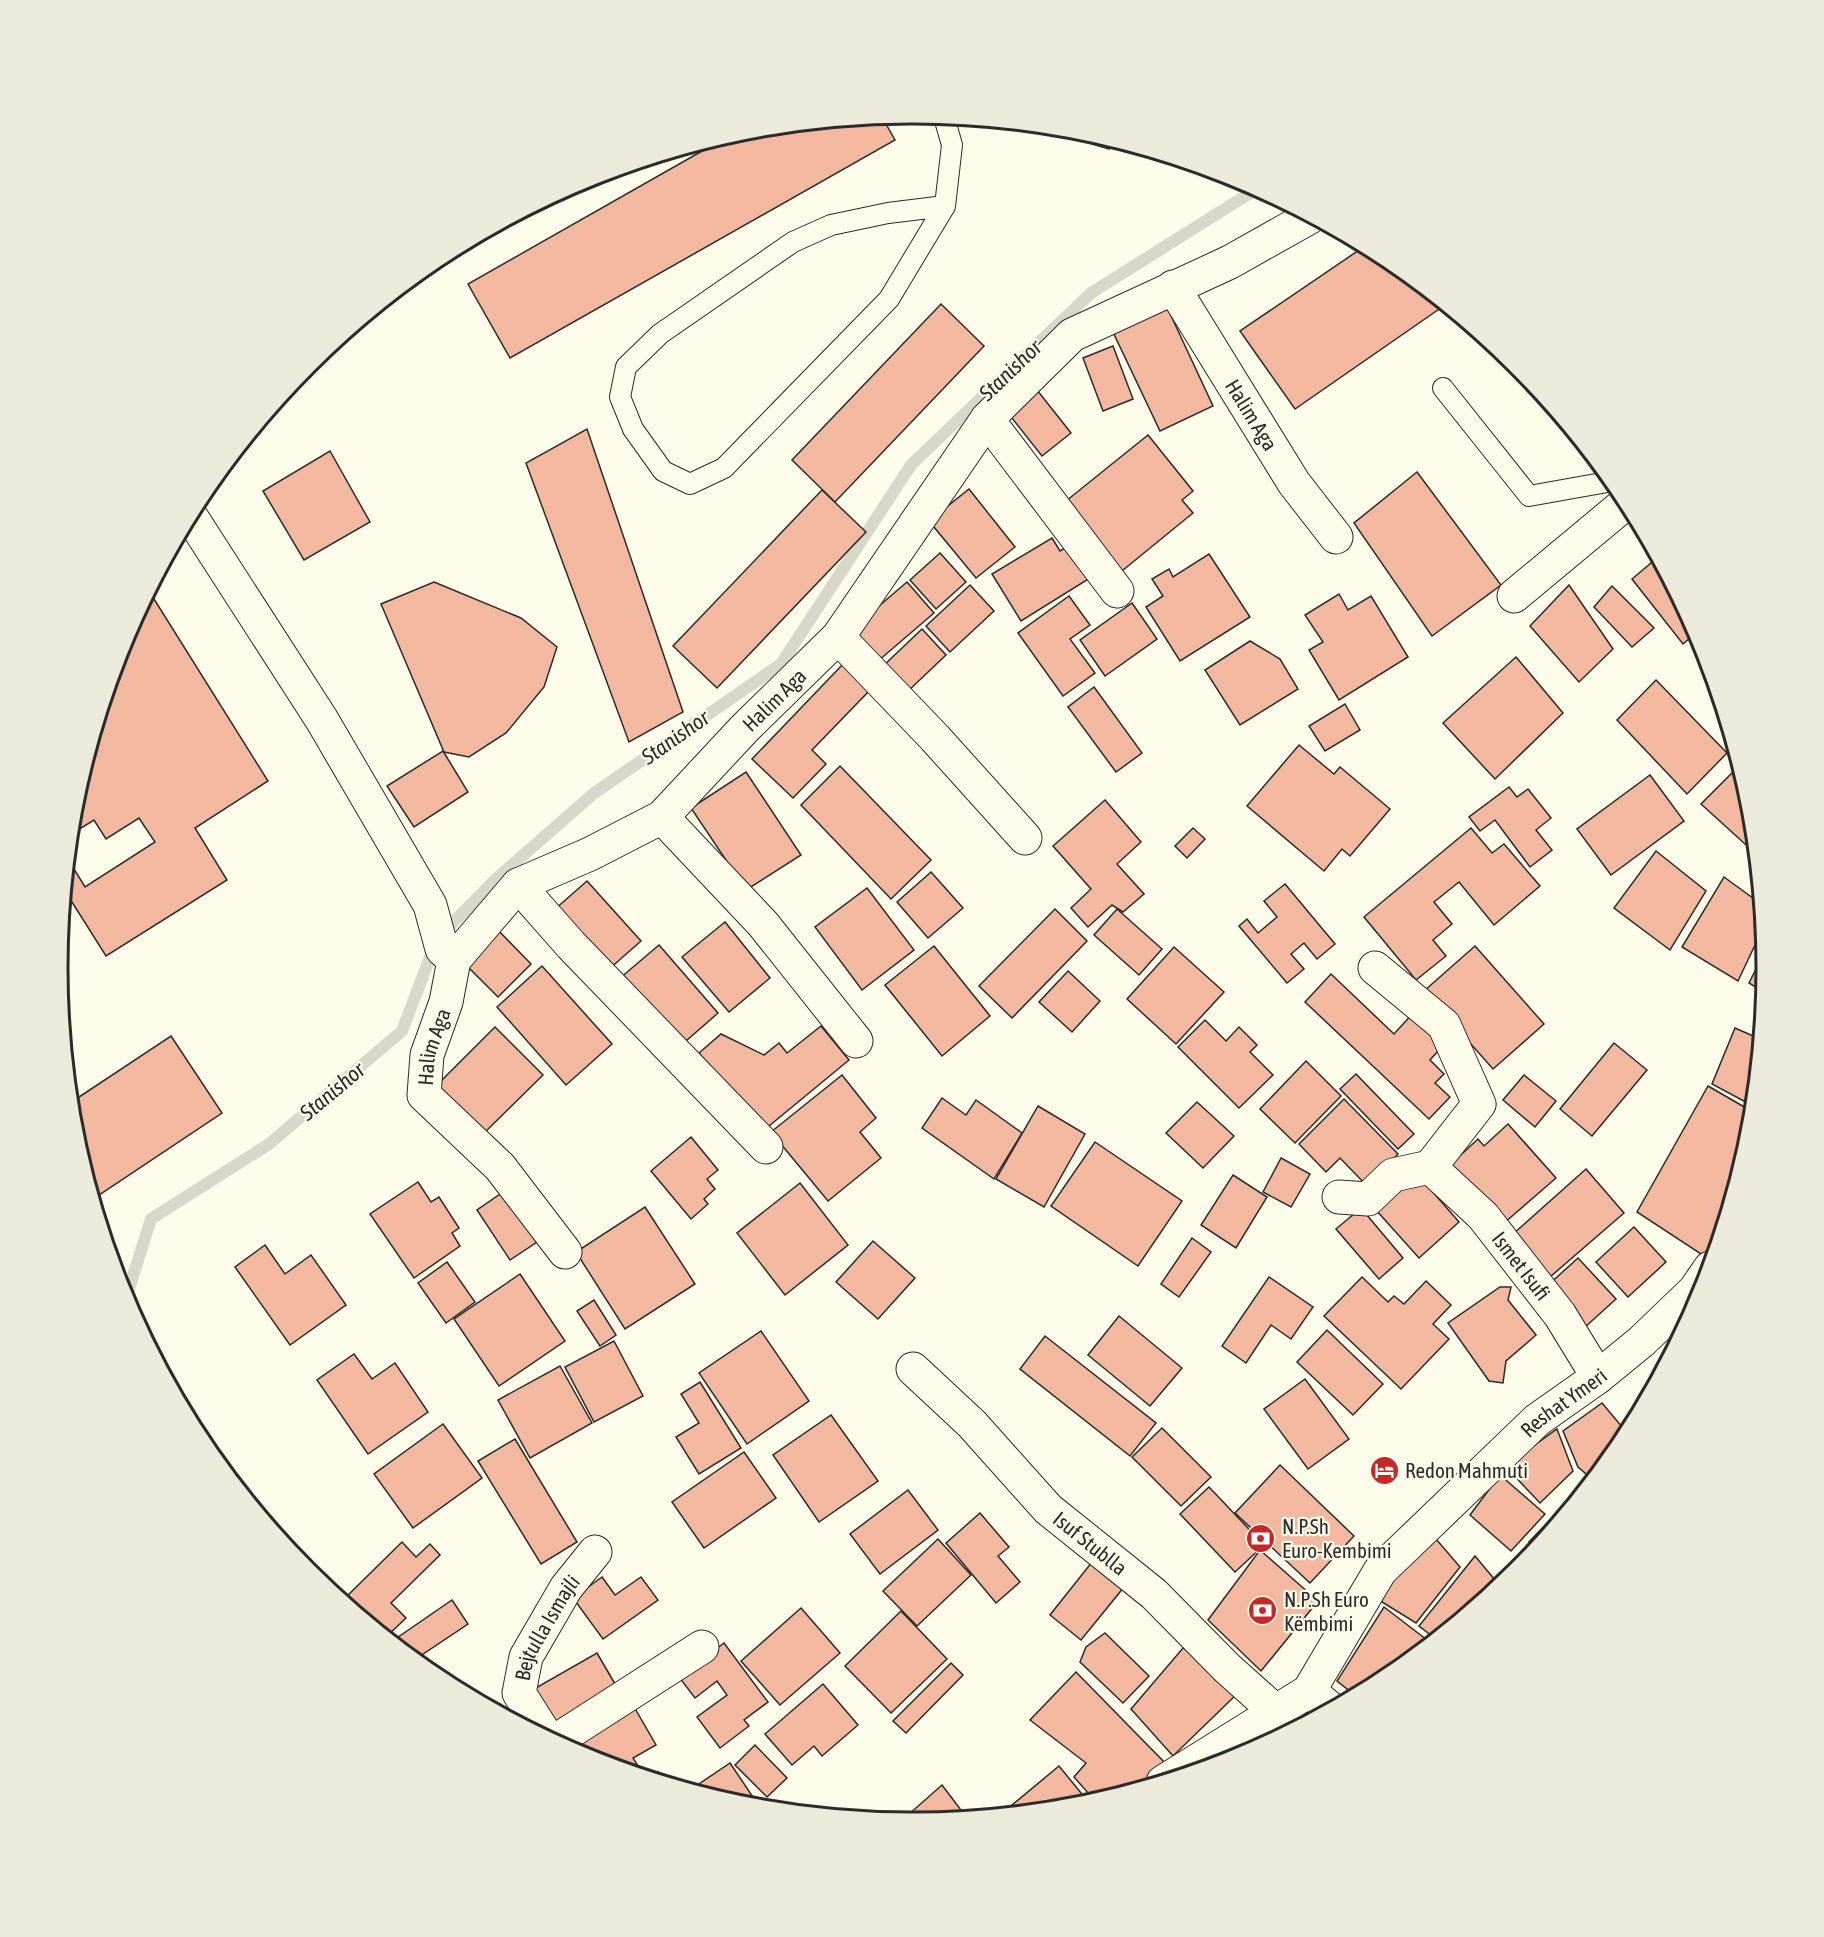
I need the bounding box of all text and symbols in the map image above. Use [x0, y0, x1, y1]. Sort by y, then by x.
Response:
water label: Stanishor [973, 333, 1048, 407]
street label: Halim Aga [1221, 375, 1283, 455]
street label: Halim Aga [737, 663, 811, 736]
water label: Stanishor [635, 704, 715, 770]
street label: Halim Aga [413, 1005, 455, 1086]
water label: Stanishor [294, 1055, 371, 1126]
street label: Ismet Isufi [1488, 1227, 1556, 1305]
street label: Reshat Ymeri [1515, 1363, 1611, 1442]
hotel icon: Redon Mahmuti [1368, 1454, 1400, 1486]
place label: Redon Mahmuti [1405, 1458, 1528, 1482]
street label: Isuf Stublla [1049, 1506, 1132, 1580]
place label: N.P.Sh Euro-Kembimi [1282, 1514, 1392, 1562]
bank icon: N.P.Sh Euro-Kembimi [1245, 1522, 1277, 1554]
street label: Bejtulla Ismajli [510, 1570, 584, 1683]
place label: N.P.Sh Euro Këmbimi [1284, 1587, 1369, 1635]
bank icon: N.P.Sh Euro Këmbimi [1247, 1595, 1279, 1627]

